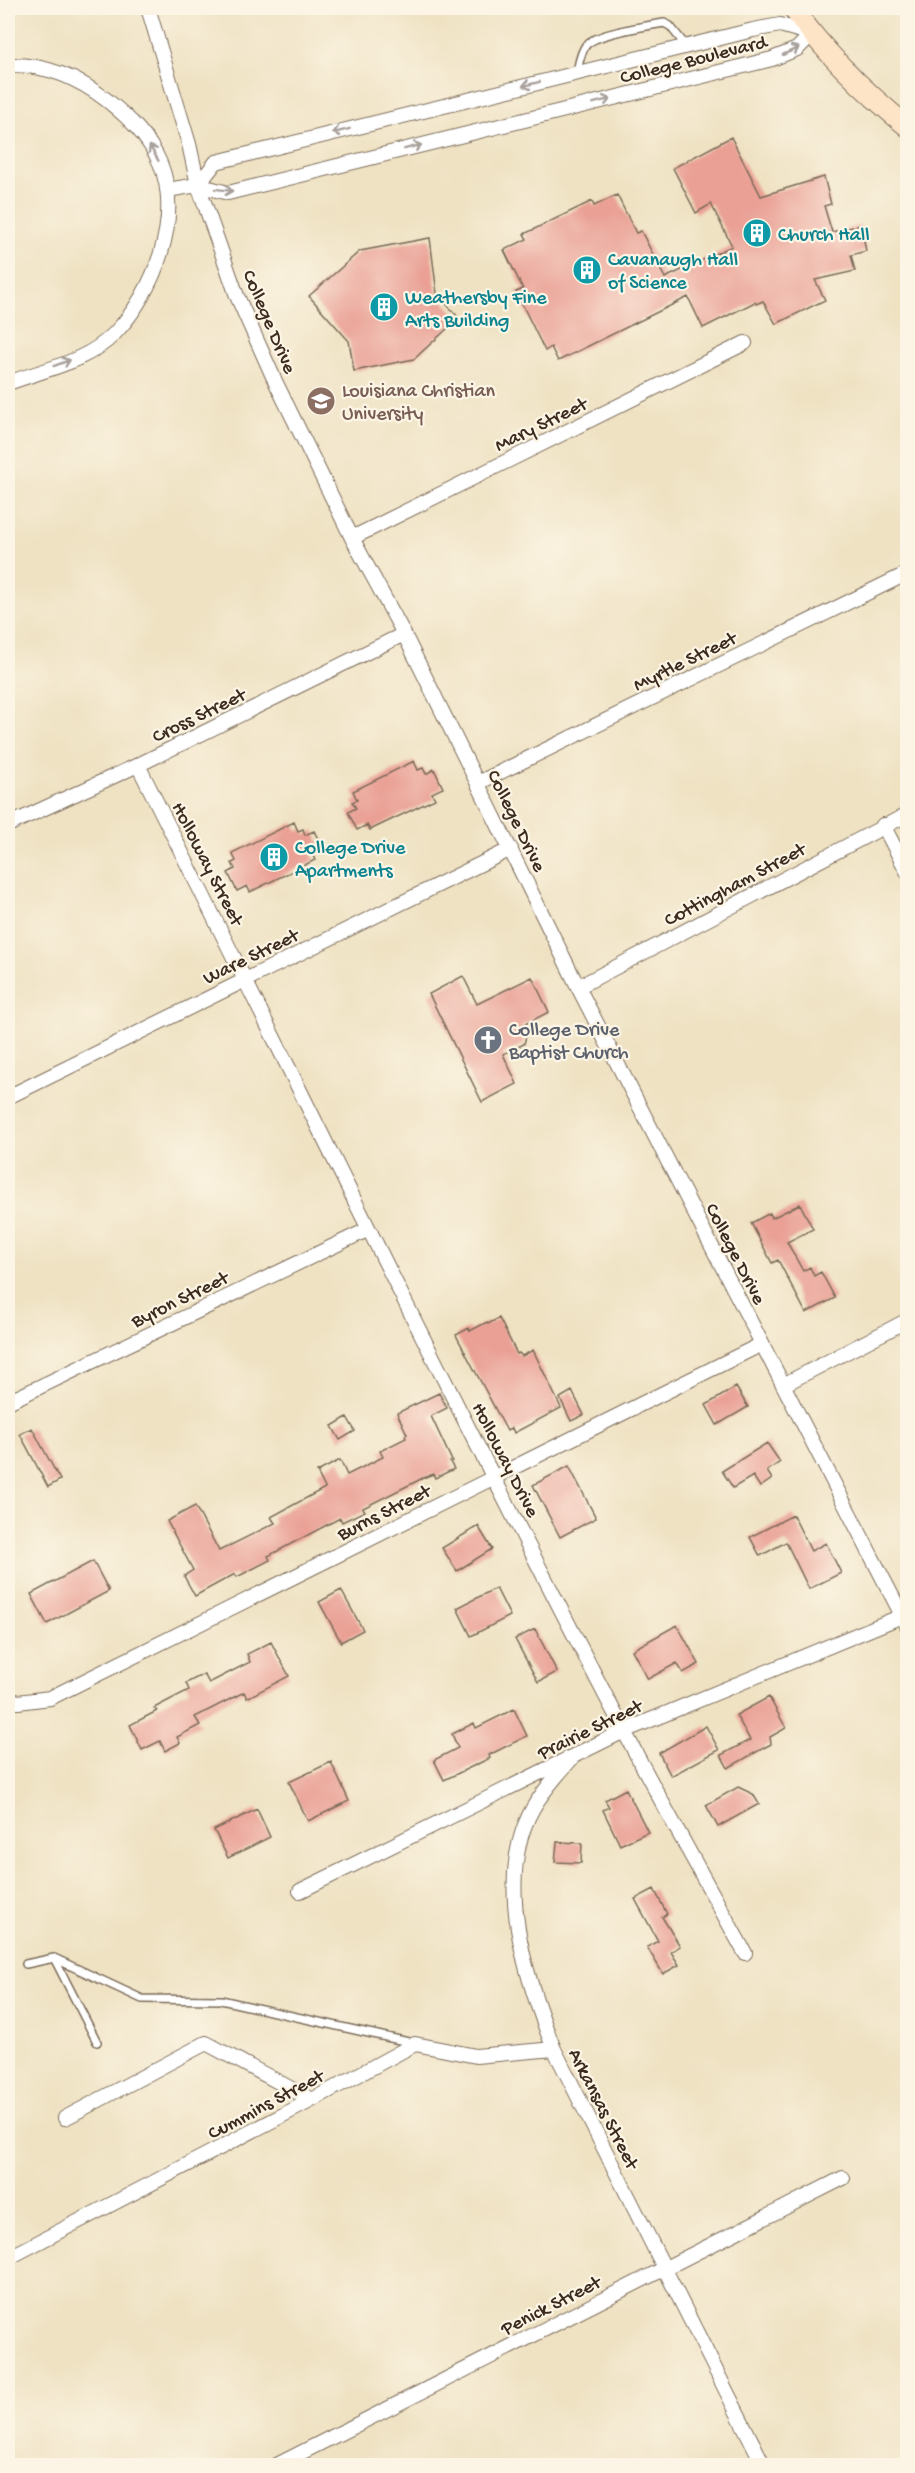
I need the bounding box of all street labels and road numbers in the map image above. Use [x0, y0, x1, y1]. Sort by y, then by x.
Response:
street label: College Boulevard [618, 32, 772, 91]
street label: College Drive [236, 267, 300, 378]
street label: Mary Street [492, 393, 593, 458]
street label: Myrtle Street [630, 628, 742, 698]
street label: Cross Street [149, 684, 252, 750]
street label: College Drive [480, 767, 550, 877]
street label: Holloway Street [165, 799, 248, 932]
street label: Cottingham Street [661, 838, 812, 933]
street label: Ware Street [200, 924, 305, 991]
street label: College Drive [699, 1200, 769, 1310]
street label: Byron Street [127, 1267, 234, 1335]
street label: Holloway Drive [465, 1399, 543, 1522]
street label: Burns Street [333, 1480, 437, 1548]
street label: Prairie Street [534, 1695, 648, 1767]
street label: Arkansas Street [562, 2045, 643, 2175]
street label: Cummins Street [205, 2065, 330, 2146]
street label: Penick Street [497, 2271, 607, 2343]

